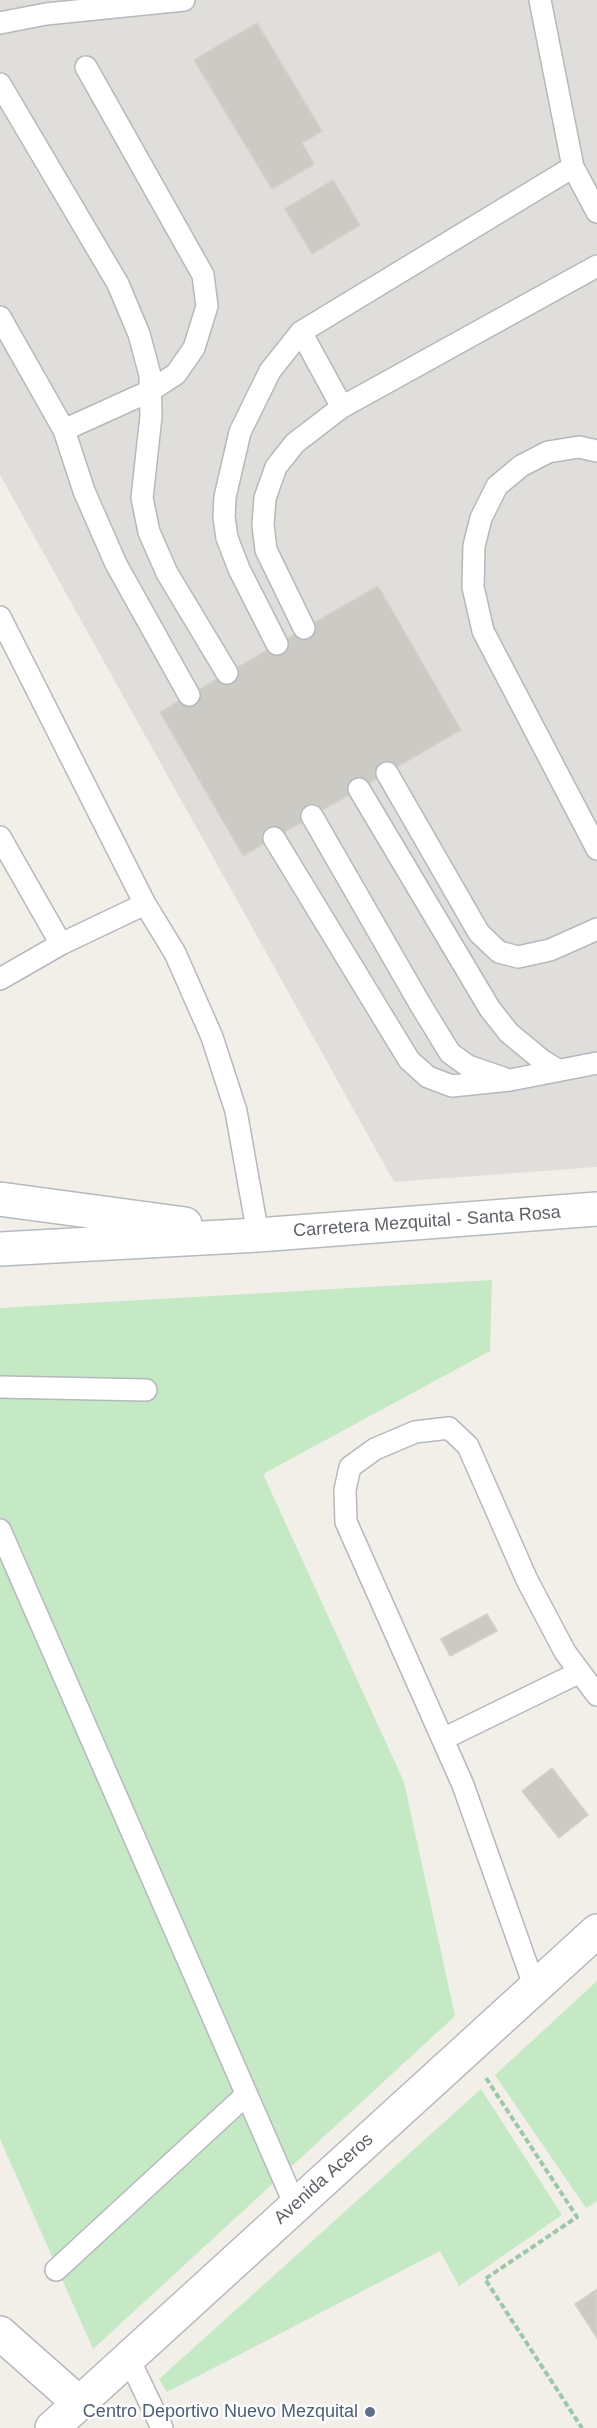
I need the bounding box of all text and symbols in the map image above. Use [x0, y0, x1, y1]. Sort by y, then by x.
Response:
street label: Carretera Mezquital - Santa Rosa [293, 1202, 561, 1242]
street label: Avenida Aceros [270, 2129, 378, 2229]
place label: Centro Deportivo Nuevo Mezquital [83, 2401, 358, 2423]
marker: Centro Deportivo Nuevo Mezquital [363, 2405, 377, 2419]

